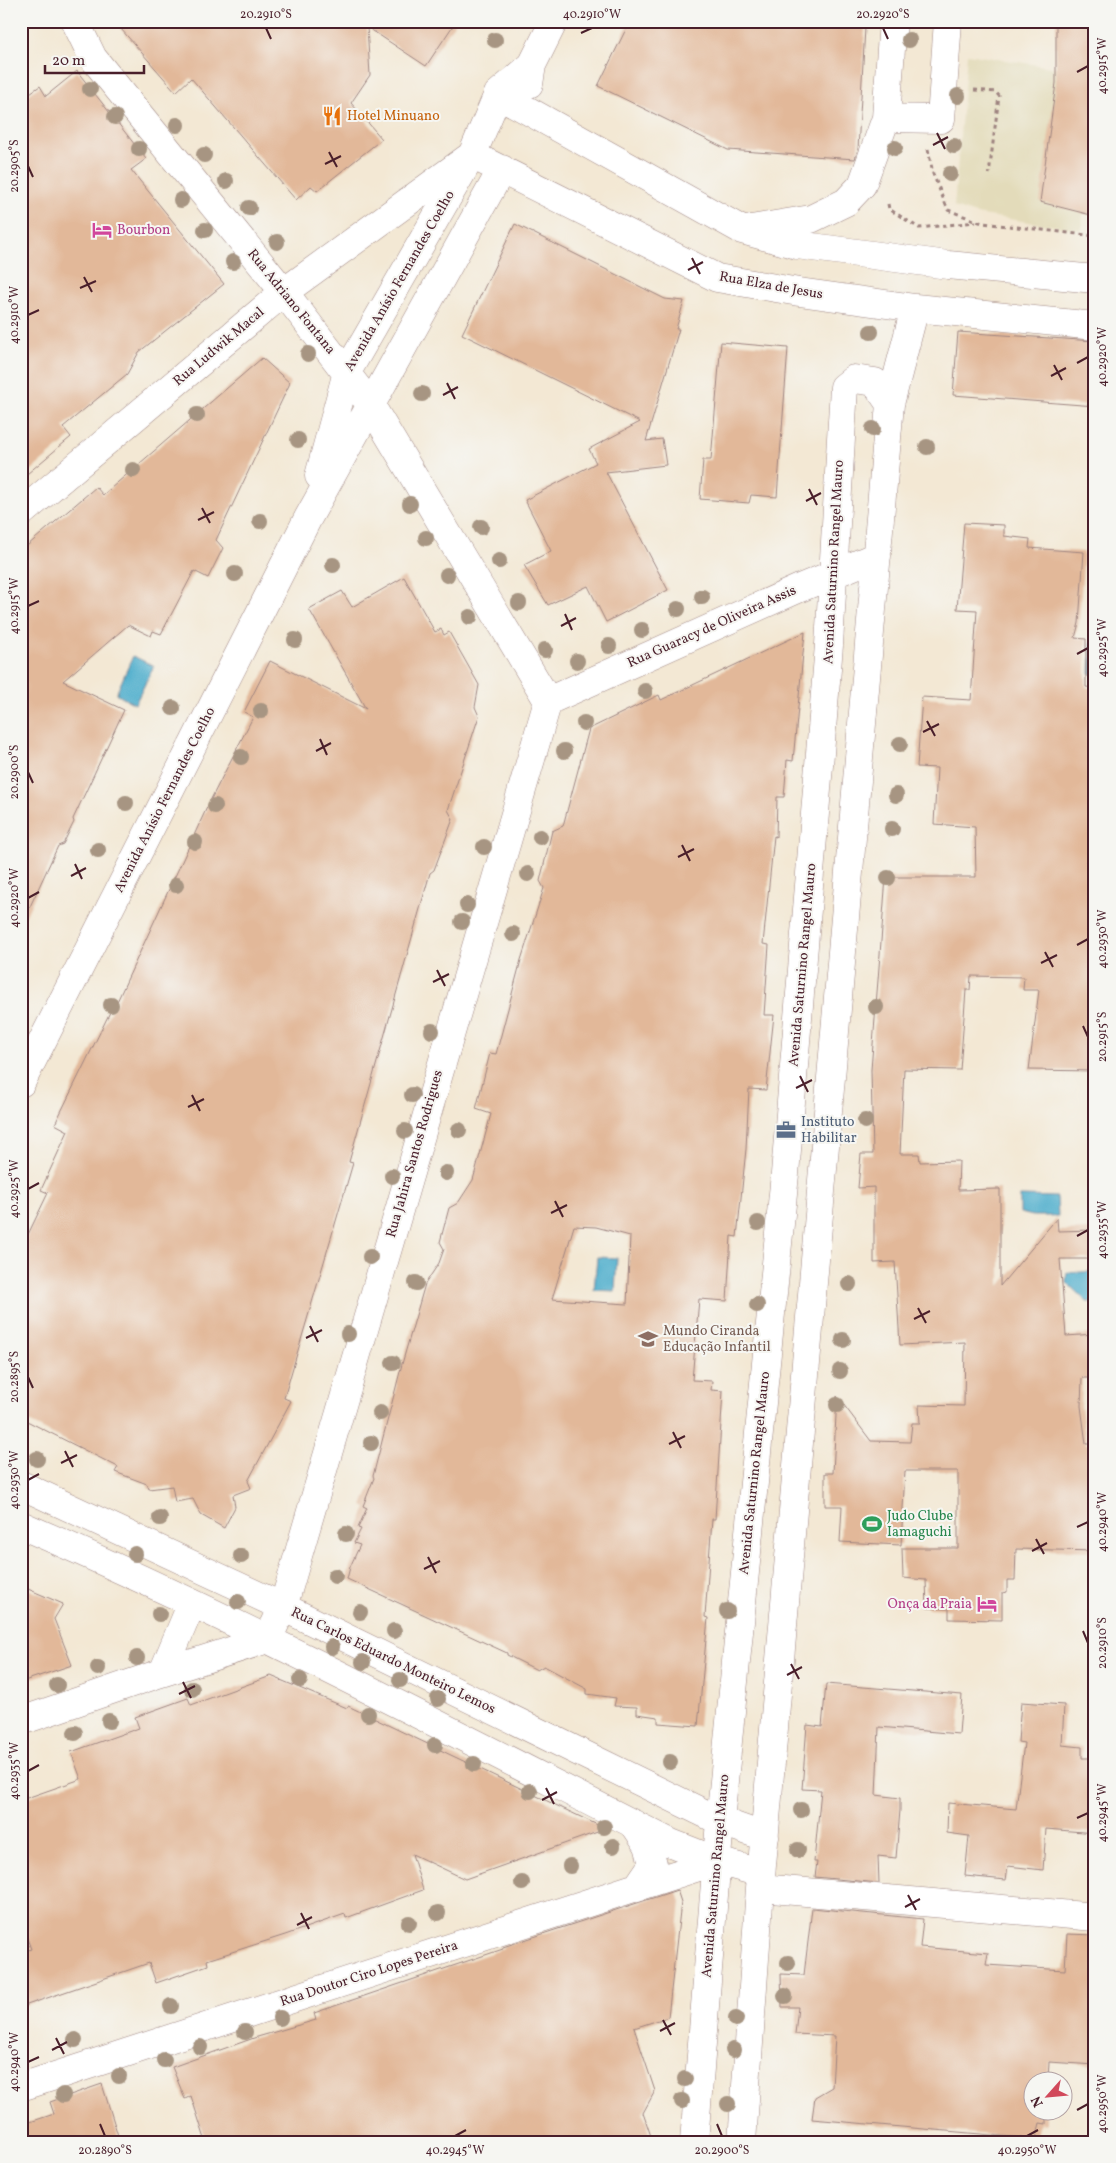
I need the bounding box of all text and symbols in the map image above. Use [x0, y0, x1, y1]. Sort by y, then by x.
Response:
text: 20.2910°S [240, 7, 292, 23]
text: 40.2910°W [563, 7, 621, 23]
text: 20.2920°S [856, 7, 910, 23]
text: 40.2915°W [1095, 37, 1111, 95]
scale bar [45, 42, 144, 74]
text: 20 m [52, 51, 85, 72]
restaurant icon: Hotel Minuano [321, 105, 343, 127]
place label: Hotel Minuano [347, 107, 440, 126]
text: 20.2905°S [7, 139, 23, 193]
street label: Avenida Anísio Fernandes Coelho [340, 187, 460, 375]
hotel icon: Bourbon [91, 219, 113, 241]
place label: Bourbon [117, 221, 170, 240]
street label: Rua Adriano Fontana [243, 245, 339, 359]
street label: Rua Elza de Jesus [718, 268, 824, 304]
text: 40.2910°W [7, 286, 23, 344]
street label: Rua Ludwik Macal [169, 303, 269, 391]
text: 40.2920°W [1095, 327, 1111, 387]
street label: Avenida Saturnino Rangel Mauro [819, 459, 849, 665]
text: 40.2915°W [7, 577, 23, 635]
street label: Rua Guaracy de Oliveira Assis [624, 581, 800, 673]
text: 40.2925°W [1095, 619, 1111, 677]
street label: Avenida Anísio Fernandes Coelho [110, 704, 220, 896]
text: 20.2900°S [7, 745, 23, 799]
street label: Avenida Saturnino Rangel Mauro [785, 862, 821, 1068]
text: 40.2920°W [7, 868, 23, 928]
text: 40.2930°W [1095, 909, 1111, 969]
text: 20.2915°S [1095, 1012, 1111, 1062]
street label: Rua Jahira Santos Rodrigues [382, 1068, 448, 1240]
place label: Instituto Habilitar [801, 1113, 857, 1148]
office icon: Instituto Habilitar [775, 1119, 797, 1141]
text: 40.2925°W [7, 1160, 23, 1218]
text: 40.2935°W [1095, 1201, 1111, 1259]
place label: Mundo Ciranda Educação Infantil [663, 1322, 771, 1357]
school or university icon: Mundo Ciranda Educação Infantil [637, 1328, 659, 1350]
text: 20.2895°S [7, 1351, 23, 1403]
street label: Avenida Saturnino Rangel Mauro [735, 1370, 775, 1576]
text: 40.2930°W [7, 1450, 23, 1510]
text: 40.2940°W [1095, 1492, 1111, 1552]
place label: Judo Clube Iamaguchi [887, 1507, 954, 1542]
sports icon: Judo Clube Iamaguchi [861, 1513, 883, 1535]
hotel icon: Onça da Praia [976, 1593, 998, 1615]
place label: Onça da Praia [888, 1595, 972, 1614]
street label: Rua Carlos Eduardo Monteiro Lemos [288, 1603, 498, 1719]
text: 20.2910°S [1095, 1617, 1111, 1669]
text: 40.2935°W [7, 1742, 23, 1800]
street label: Avenida Saturnino Rangel Mauro [698, 1773, 734, 1979]
text: 40.2945°W [1095, 1784, 1111, 1842]
street label: Rua Doutor Ciro Lopes Pereira [278, 1936, 460, 2012]
text: 40.2940°W [7, 2032, 23, 2092]
north arrow [1024, 2070, 1074, 2120]
text: 40.2950°W [1095, 2074, 1111, 2134]
text: N [1027, 2092, 1049, 2110]
text: 20.2890°S [78, 2143, 132, 2159]
text: 40.2945°W [426, 2143, 484, 2159]
text: 20.2900°S [695, 2143, 749, 2159]
text: 40.2950°W [997, 2143, 1057, 2159]

